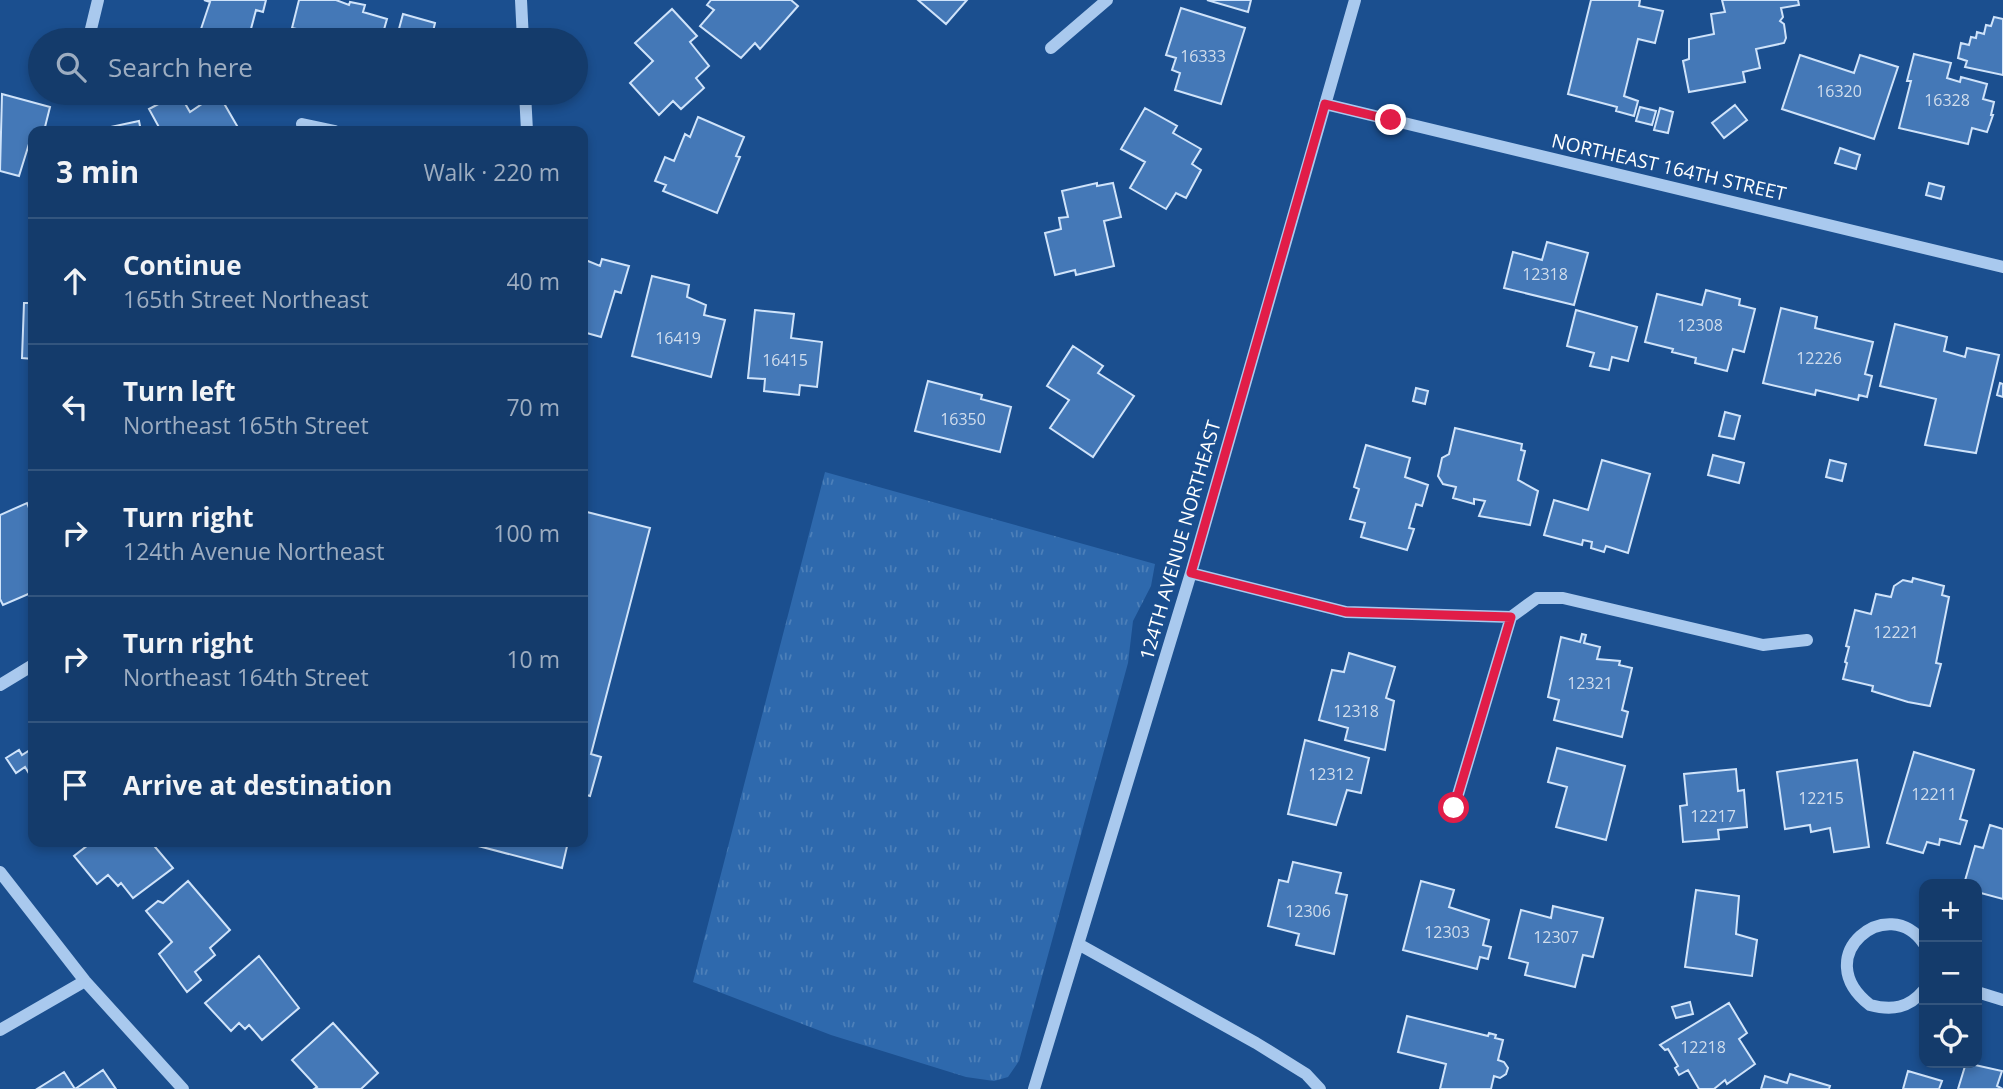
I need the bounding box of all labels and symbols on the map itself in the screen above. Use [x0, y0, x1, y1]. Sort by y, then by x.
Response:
house number: 16333 [1180, 45, 1226, 67]
house number: 16320 [1816, 80, 1862, 102]
house number: 16328 [1924, 89, 1970, 111]
route end [1375, 104, 1406, 135]
street label: NORTHEAST 164TH STREET [1549, 127, 1789, 207]
house number: 12318 [1522, 263, 1568, 285]
house number: 12308 [1677, 314, 1723, 336]
house number: 16419 [655, 327, 701, 349]
house number: 12226 [1796, 347, 1842, 369]
house number: 16415 [762, 349, 808, 371]
house number: 16350 [940, 408, 986, 430]
street label: 124TH AVENUE NORTHEAST [1133, 417, 1227, 663]
house number: 12221 [1873, 621, 1919, 643]
house number: 12321 [1567, 672, 1613, 694]
house number: 12318 [1333, 700, 1379, 722]
house number: 12312 [1308, 763, 1354, 785]
house number: 12211 [1911, 783, 1957, 805]
house number: 12215 [1798, 787, 1844, 809]
route start [1438, 792, 1469, 823]
house number: 12217 [1690, 805, 1736, 827]
house number: 12306 [1285, 900, 1331, 922]
house number: 12303 [1424, 921, 1470, 943]
house number: 12307 [1533, 926, 1579, 948]
house number: 12218 [1680, 1036, 1726, 1058]

